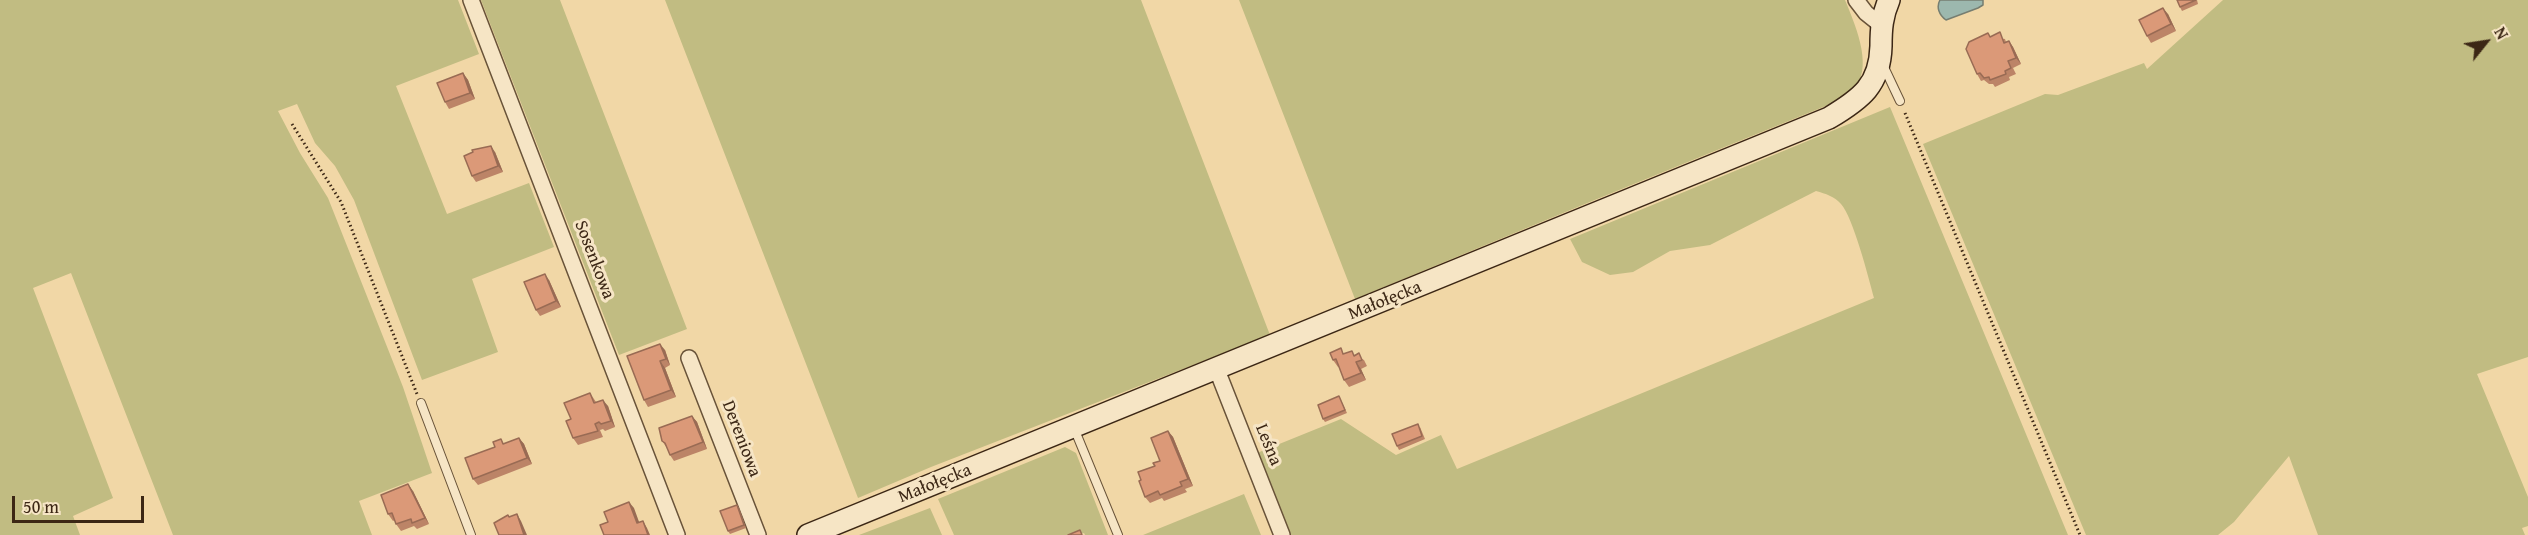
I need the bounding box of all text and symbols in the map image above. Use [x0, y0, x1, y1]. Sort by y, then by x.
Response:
north arrow [2456, 12, 2516, 72]
text: N [2489, 22, 2515, 44]
street label: Sosenkowa [569, 218, 619, 302]
street label: Małołęcka [1345, 277, 1425, 325]
street label: Dereniowa [717, 398, 765, 480]
street label: Leśna [1250, 421, 1286, 469]
street label: Małołęcka [895, 460, 975, 508]
scale bar [15, 484, 147, 522]
text: 50 m [23, 493, 59, 520]

